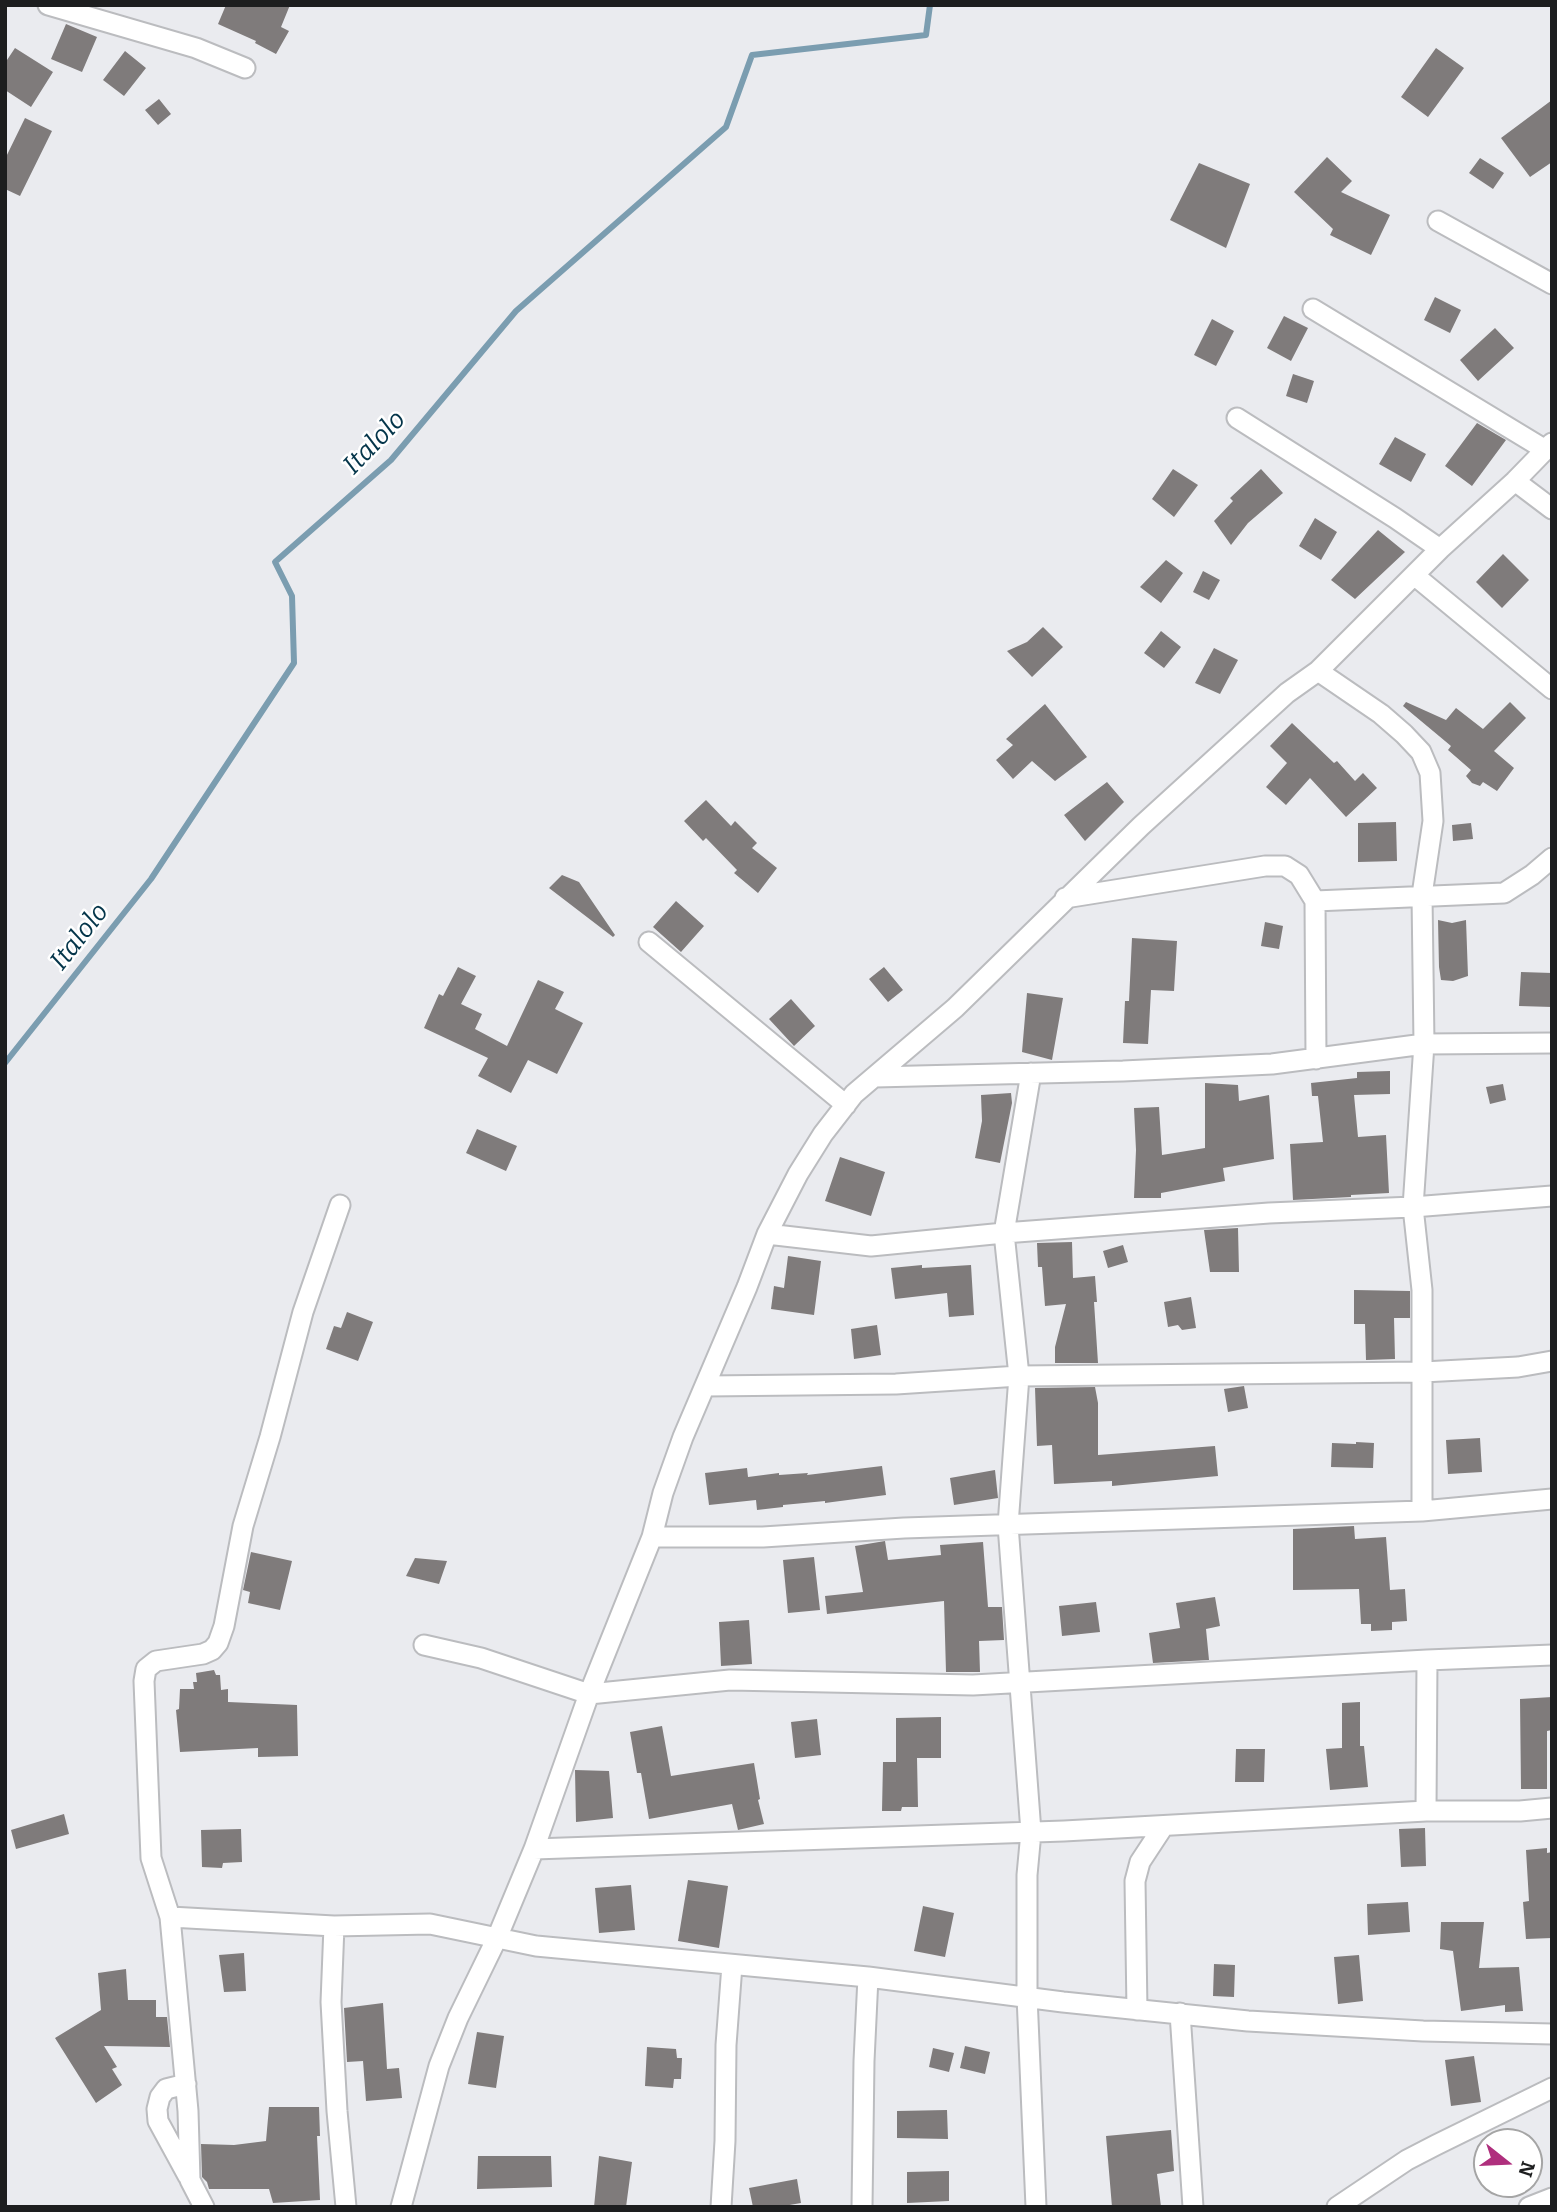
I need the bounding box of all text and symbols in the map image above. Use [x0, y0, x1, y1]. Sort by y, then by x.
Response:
water label: Italolo [337, 405, 413, 481]
water label: Italolo [44, 897, 116, 977]
north arrow [1473, 2128, 1543, 2198]
text: N [1513, 2158, 1540, 2180]

